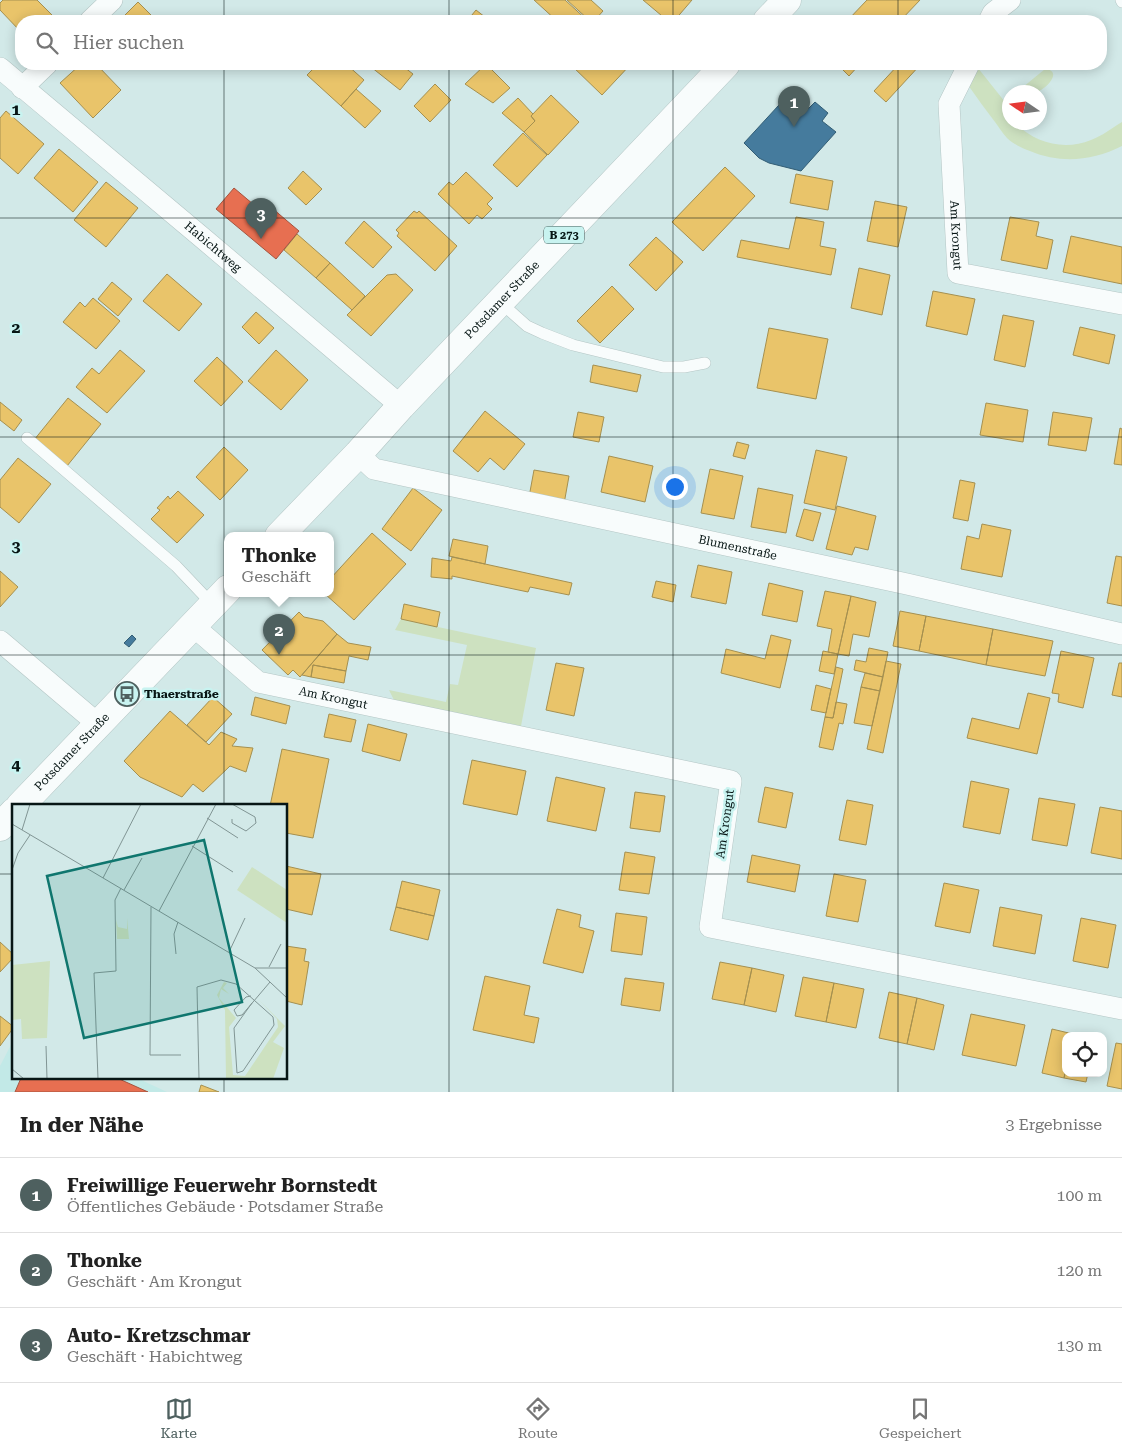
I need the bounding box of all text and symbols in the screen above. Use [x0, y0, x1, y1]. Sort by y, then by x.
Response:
search box [15, 15, 1107, 70]
icon: search [33, 29, 61, 57]
text: Hier suchen [73, 31, 184, 54]
north arrow [1002, 85, 1047, 130]
pin: 1 [778, 86, 810, 127]
text: 1 [12, 100, 21, 119]
pin: 3 [245, 198, 277, 239]
street label: Am Krongut [947, 200, 965, 271]
street label: Habichtweg [182, 219, 244, 275]
road number: B 273 [544, 226, 584, 244]
street label: Potsdamer Straße [462, 258, 543, 341]
text: 2 [12, 318, 21, 337]
your location [662, 474, 688, 500]
popup [224, 532, 334, 597]
street label: Blumenstraße [697, 532, 779, 563]
text: 3 [12, 537, 21, 556]
text: Thonke [242, 544, 316, 567]
text: Geschäft [242, 567, 311, 586]
pin: 2 [263, 614, 295, 655]
bus stop icon: Thaerstraße [114, 681, 140, 707]
street label: Am Krongut [298, 684, 369, 712]
place label: Thaerstraße [144, 687, 219, 701]
street label: Potsdamer Straße [32, 710, 113, 794]
text: 4 [12, 755, 21, 774]
street label: Am Krongut [713, 788, 737, 860]
inset map [12, 804, 288, 1080]
map controls [1062, 1032, 1107, 1077]
button: locate [1062, 1032, 1107, 1077]
text: In der Nähe [20, 1113, 143, 1137]
text: 3 Ergebnisse [1005, 1115, 1102, 1134]
text: Freiwillige Feuerwehr Bornstedt [67, 1174, 377, 1197]
text: 1 [32, 1186, 40, 1205]
text: 100 m [1056, 1186, 1102, 1205]
text: Öffentliches Gebäude · Potsdamer Straße [67, 1197, 383, 1216]
text: Thonke [67, 1249, 142, 1272]
text: 2 [32, 1261, 40, 1280]
text: 120 m [1056, 1261, 1102, 1280]
text: Geschäft · Am Krongut [67, 1272, 242, 1291]
text: Auto- Kretzschmar [67, 1324, 251, 1347]
text: 3 [32, 1336, 40, 1355]
text: 130 m [1056, 1336, 1102, 1355]
text: Geschäft · Habichtweg [67, 1347, 242, 1366]
tab: Karte [161, 1395, 197, 1441]
tab: Route [518, 1395, 558, 1441]
tab: Gespeichert [879, 1395, 961, 1441]

